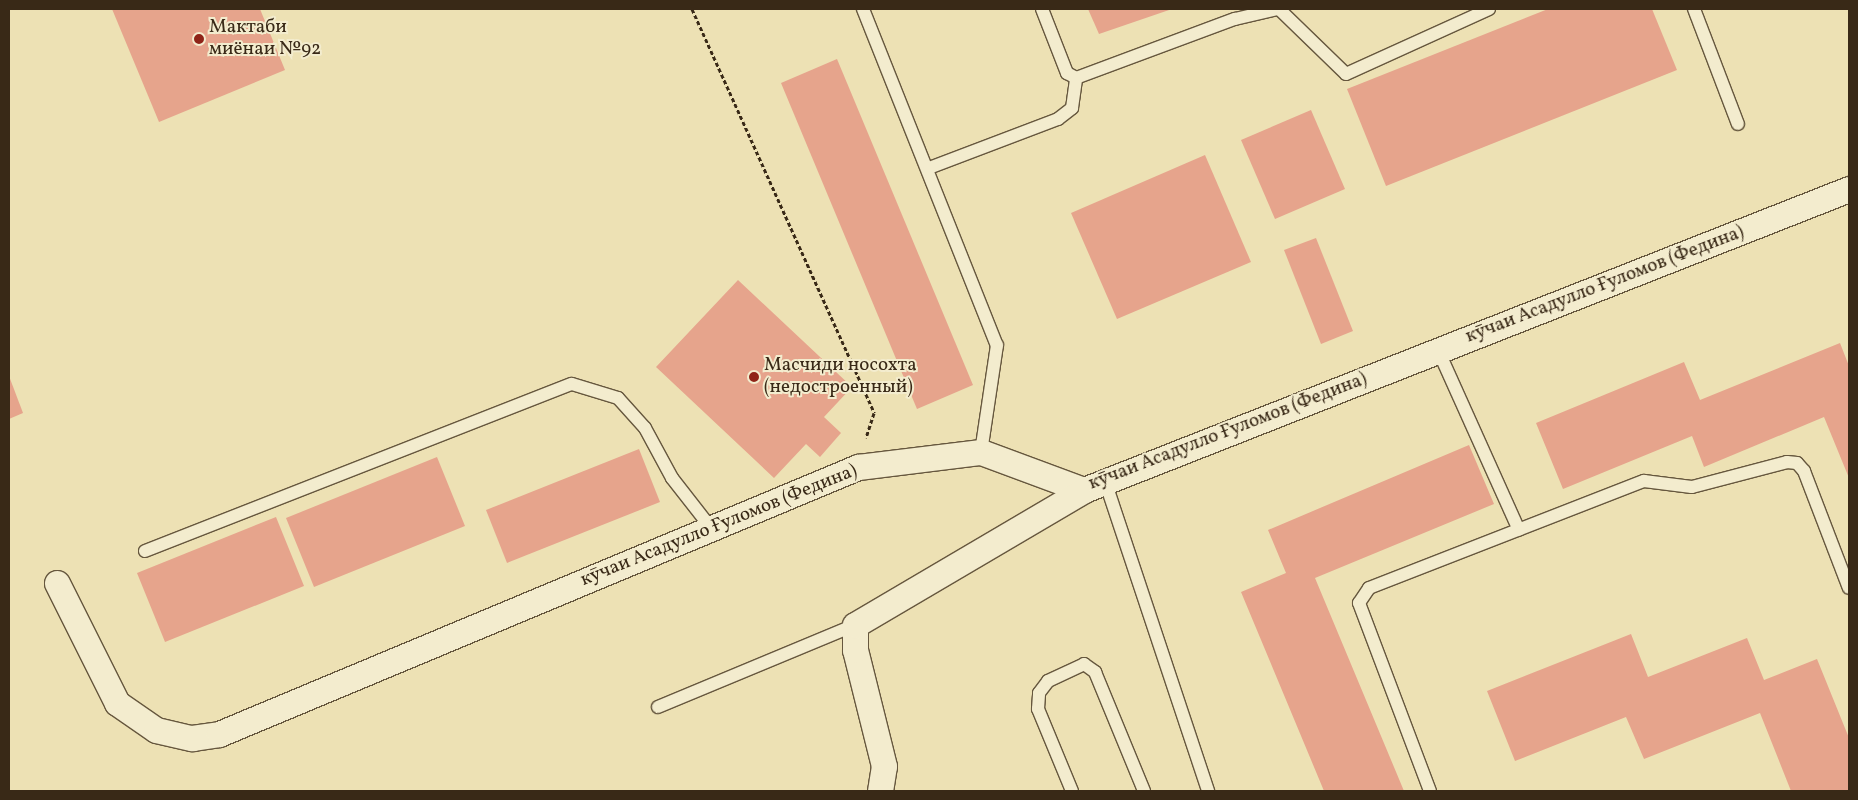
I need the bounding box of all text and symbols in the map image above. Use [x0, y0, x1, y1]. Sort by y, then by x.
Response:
place label: Мактаби миёнаи №92 [209, 17, 321, 61]
marker: Мактаби миёнаи №92 [193, 33, 205, 45]
street label: кӯчаи Асадулло Ғуломов (Федина) [1463, 221, 1747, 349]
place label: Масчиди носохта (недостроенный) [764, 355, 917, 399]
street label: кӯчаи Асадулло Ғуломов (Федина) [1086, 368, 1370, 496]
marker: Масчиди носохта (недостроенный) [748, 371, 760, 383]
street label: кӯчаи Асадулло Ғуломов (Федина) [577, 460, 861, 592]

